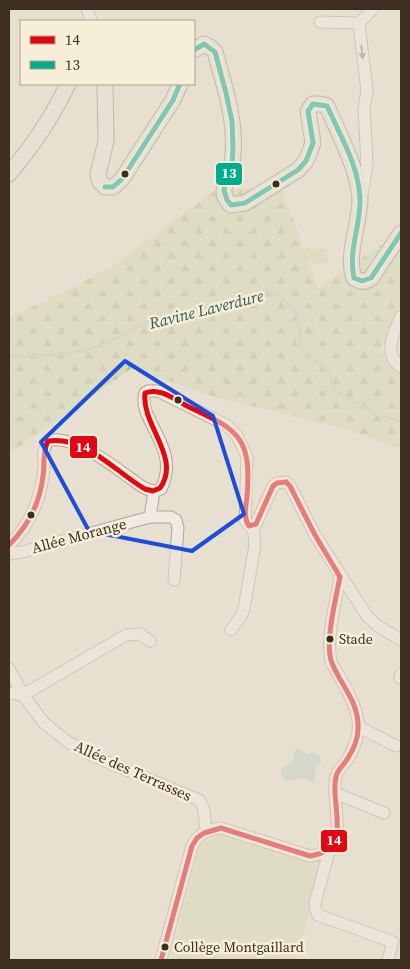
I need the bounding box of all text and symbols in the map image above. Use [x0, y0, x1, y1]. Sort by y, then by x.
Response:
legend [20, 20, 195, 85]
text: 14 [65, 29, 81, 50]
one-way arrow [358, 44, 366, 60]
text: 13 [65, 54, 80, 75]
line badge: 13 [215, 162, 243, 186]
text: 13 [221, 163, 237, 183]
unlabelled marker [120, 169, 130, 179]
unlabelled marker [271, 179, 281, 189]
water label: Ravine Laverdure [146, 284, 266, 334]
unlabelled marker [173, 395, 183, 405]
line badge: 14 [69, 435, 98, 459]
text: 14 [75, 437, 91, 457]
unlabelled marker [26, 510, 36, 520]
street label: Allée Morange [29, 513, 129, 558]
place label: Stade [339, 629, 373, 649]
marker: Stade [325, 634, 335, 644]
street label: Allée des Terrasses [71, 735, 195, 806]
line badge: 14 [320, 829, 348, 853]
text: 14 [326, 830, 342, 850]
place label: Collège Montgaillard [174, 937, 304, 957]
marker: Collège Montgaillard [160, 942, 170, 952]

